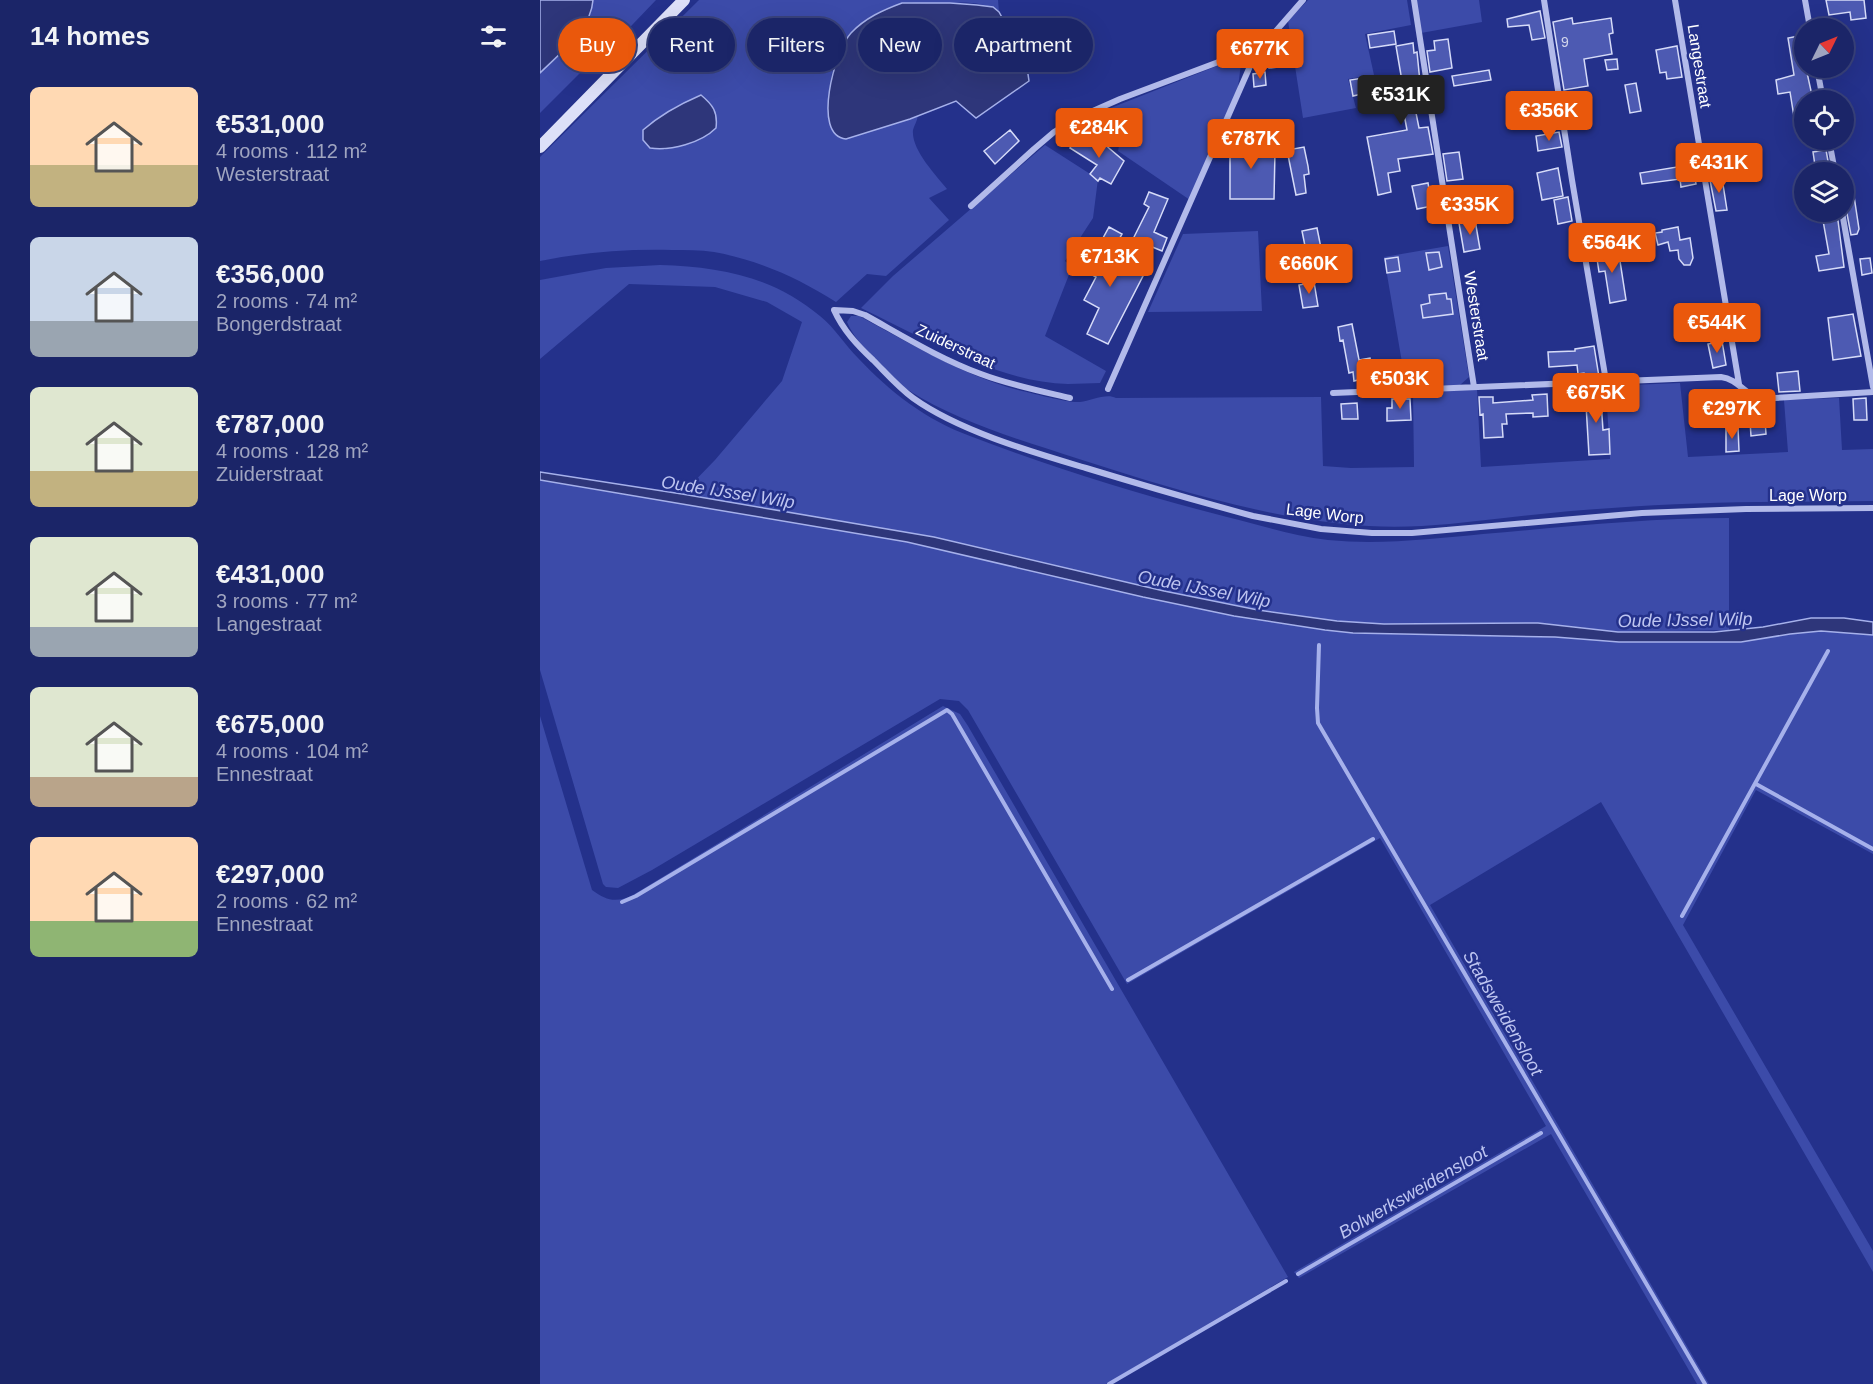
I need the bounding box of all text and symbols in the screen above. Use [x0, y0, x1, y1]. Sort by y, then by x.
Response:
chip: Buy [558, 18, 636, 72]
chip: Rent [648, 18, 735, 72]
chip: Filters [747, 18, 846, 72]
chip: New [858, 18, 942, 72]
chip: Apartment [954, 18, 1093, 72]
north arrow [1794, 18, 1854, 78]
map controls [1794, 18, 1854, 222]
icon: filters [477, 20, 510, 53]
text: 14 homes [30, 21, 150, 51]
street label: Langestraat [1685, 23, 1715, 110]
pin: €677K [1218, 29, 1302, 80]
house number: 9 [1561, 34, 1569, 50]
text: €677K [1231, 37, 1289, 59]
pin: €531K [1359, 75, 1443, 126]
text: €531K [1372, 83, 1430, 105]
button: locate [1794, 90, 1854, 150]
pin: €356K [1507, 91, 1591, 142]
text: €356K [1520, 99, 1578, 121]
pin: €284K [1057, 108, 1141, 159]
text: €531,000 [216, 109, 324, 139]
icon: home [78, 111, 150, 183]
text: €284K [1070, 116, 1128, 138]
pin: €787K [1209, 119, 1293, 170]
text: €787K [1222, 127, 1280, 149]
text: 4 rooms · 112 m² [216, 140, 367, 162]
pin: €431K [1677, 143, 1761, 194]
text: €431K [1690, 151, 1748, 173]
button: layers [1794, 162, 1854, 222]
text: Westerstraat [216, 163, 329, 185]
pin: €335K [1428, 185, 1512, 236]
text: €335K [1441, 193, 1499, 215]
pin: €564K [1570, 223, 1654, 274]
text: €564K [1583, 231, 1641, 253]
pin: €713K [1068, 237, 1152, 288]
pin: €660K [1267, 244, 1351, 295]
text: €713K [1081, 245, 1139, 267]
text: €660K [1280, 252, 1338, 274]
text: €356,000 [216, 259, 324, 289]
icon: home [78, 261, 150, 333]
street label: Westerstraat [1461, 270, 1492, 363]
text: 2 rooms · 74 m² [216, 290, 357, 312]
pin: €544K [1675, 303, 1759, 354]
text: €544K [1688, 311, 1746, 333]
text: Bongerdstraat [216, 313, 342, 335]
street label: Zuiderstraat [914, 321, 999, 372]
pin: €503K [1358, 359, 1442, 410]
text: €503K [1371, 367, 1429, 389]
pin: €675K [1554, 373, 1638, 424]
text: €675K [1567, 381, 1625, 403]
pin: €297K [1690, 389, 1774, 440]
text: €297K [1703, 397, 1761, 419]
text: €787,000 [216, 409, 324, 439]
icon: home [78, 411, 150, 483]
text: 4 rooms · 128 m² [216, 440, 368, 462]
text: Zuiderstraat [216, 463, 323, 485]
water label: Oude IJssel Wilp [660, 472, 796, 512]
street label: Lage Worp [1769, 487, 1847, 504]
street label: Lage Worp [1285, 500, 1365, 527]
text: €431,000 [216, 559, 324, 589]
icon: home [78, 561, 150, 633]
water label: Oude IJssel Wilp [1136, 566, 1272, 612]
text: 3 rooms · 77 m² [216, 590, 357, 612]
water label: Oude IJssel Wilp [1617, 609, 1753, 631]
text: Langestraat [216, 613, 322, 635]
text: €675,000 [216, 709, 324, 739]
icon: home [78, 711, 150, 783]
text: 4 rooms · 104 m² [216, 740, 368, 762]
text: Ennestraat [216, 763, 313, 785]
text: €297,000 [216, 859, 324, 889]
icon: home [78, 861, 150, 933]
text: 2 rooms · 62 m² [216, 890, 357, 912]
text: Ennestraat [216, 913, 313, 935]
water label: Stadsweidensloot [1459, 947, 1547, 1080]
water label: Bolwerksweidensloot [1335, 1141, 1492, 1243]

